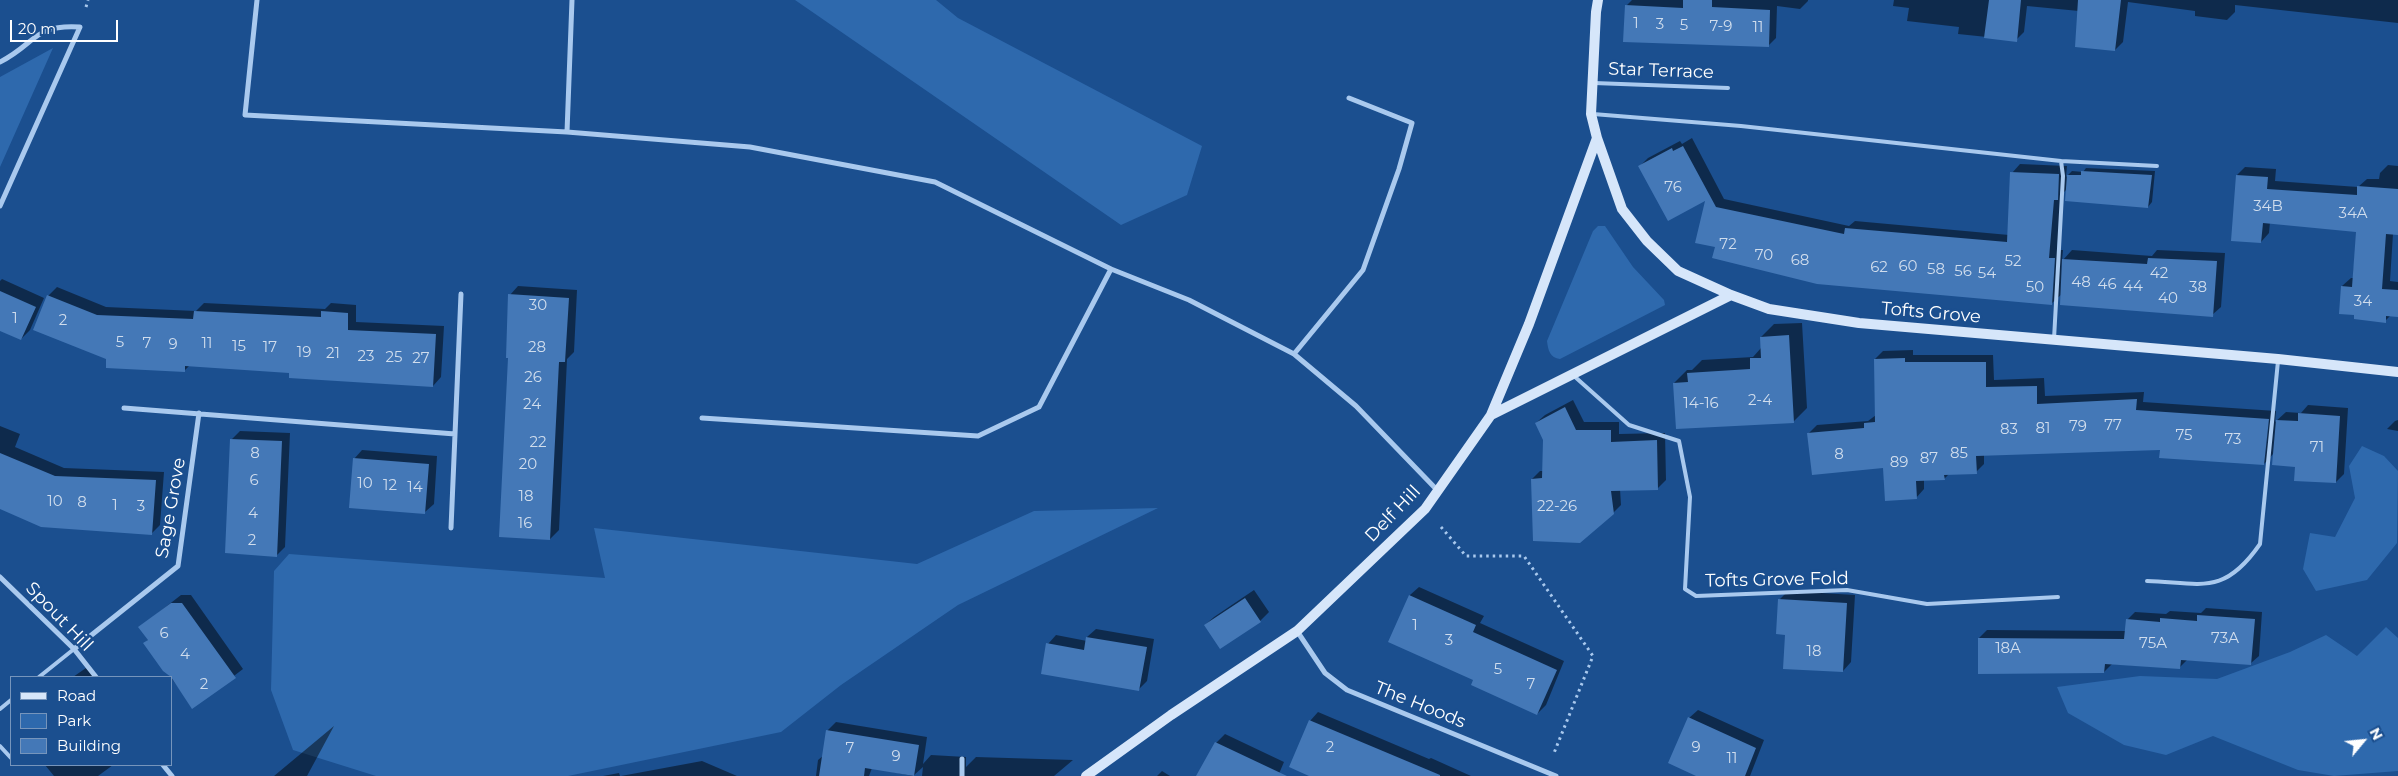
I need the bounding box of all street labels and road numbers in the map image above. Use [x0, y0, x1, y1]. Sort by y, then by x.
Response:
street label: Star Terrace [1608, 58, 1714, 84]
street label: Tofts Grove [1880, 298, 1982, 328]
street label: Sage Grove [152, 456, 190, 560]
street label: Delf Hill [1361, 481, 1425, 547]
street label: Tofts Grove Fold [1705, 568, 1849, 592]
street label: Spout Hill [21, 578, 97, 656]
street label: The Hoods [1371, 677, 1469, 733]

